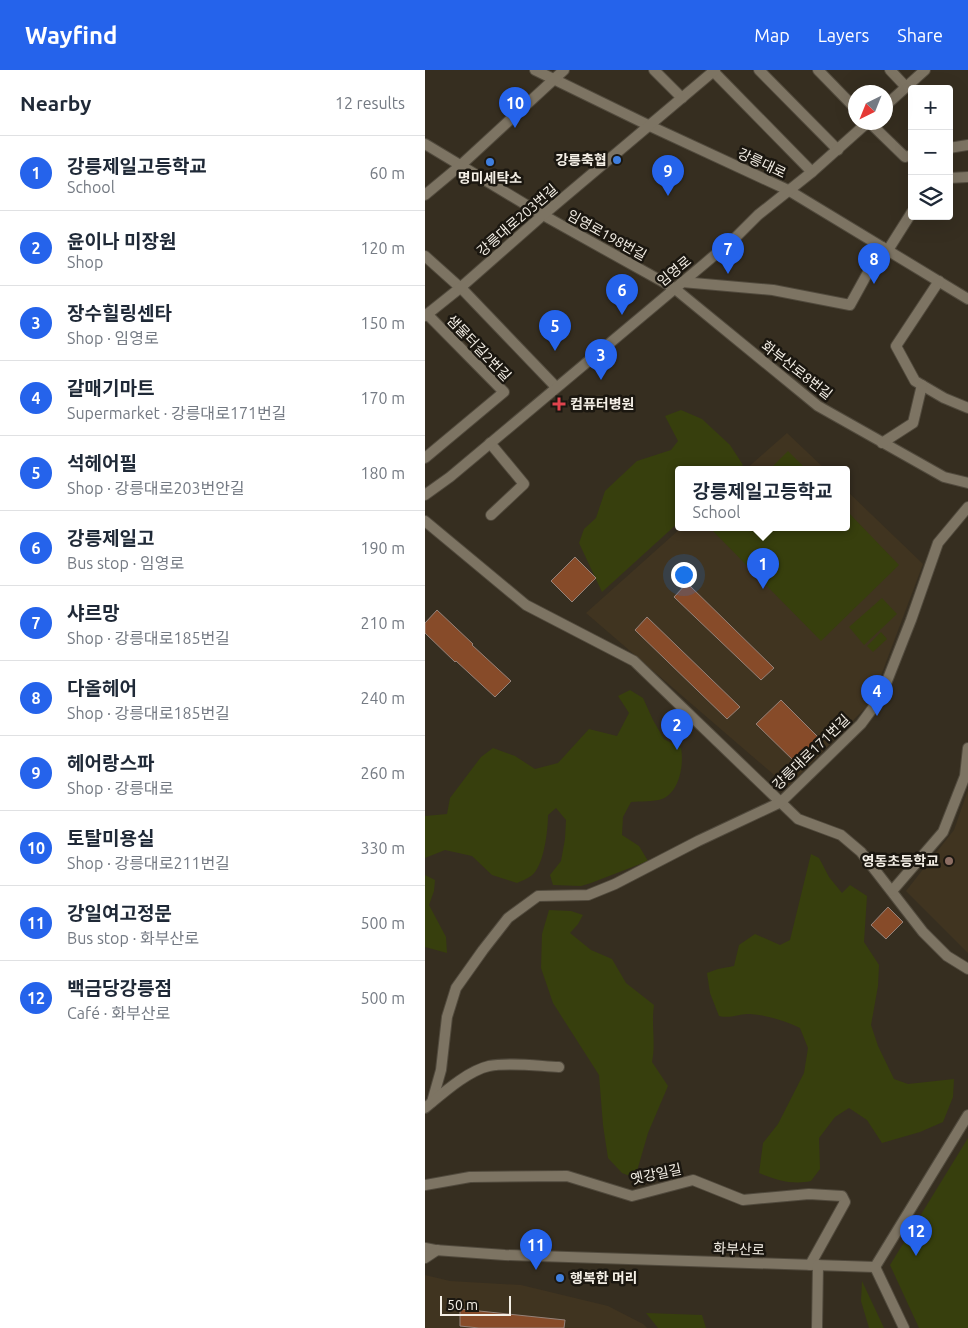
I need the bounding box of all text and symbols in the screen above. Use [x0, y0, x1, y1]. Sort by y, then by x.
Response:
text: Wayfind [25, 22, 117, 49]
text: Map [754, 25, 790, 45]
text: Layers [818, 25, 869, 45]
text: Share [897, 25, 943, 45]
north arrow [848, 85, 893, 130]
map controls [908, 85, 953, 220]
button: + [908, 85, 953, 130]
pin: 10 [499, 87, 531, 128]
text: Nearby [20, 91, 91, 115]
text: 12 results [335, 94, 405, 112]
button: − [908, 130, 953, 175]
street label: 강릉대로 [735, 145, 789, 181]
place label: 강릉축협 [555, 152, 607, 168]
marker: 강릉축협 [611, 154, 623, 166]
text: 강릉제일고등학교 [67, 155, 207, 177]
pin: 9 [652, 155, 684, 196]
marker: 명미세탁소 [484, 156, 496, 168]
text: 1 [31, 164, 41, 182]
text: 60 m [369, 164, 405, 182]
place label: 명미세탁소 [458, 170, 522, 186]
button: layers [908, 175, 953, 220]
text: School [67, 178, 115, 196]
street label: 강릉대로203번길 [474, 181, 560, 259]
street label: 임영로198번길 [565, 207, 649, 263]
text: 윤이나 미장원 [67, 230, 176, 252]
pin: 7 [712, 233, 744, 274]
text: 2 [31, 239, 41, 257]
text: 120 m [360, 239, 405, 257]
pin: 8 [858, 243, 890, 284]
text: Shop [67, 253, 103, 271]
street label: 임영로 [654, 253, 694, 289]
pin: 6 [606, 274, 638, 315]
text: 장수힐링센타 [67, 302, 172, 324]
pin: 5 [539, 310, 571, 351]
street label: 샘물터길2번길 [444, 312, 514, 384]
text: 3 [31, 314, 41, 332]
text: 150 m [360, 314, 405, 332]
text: Shop · 임영로 [67, 329, 159, 347]
street label: 화부산로8번길 [759, 337, 835, 403]
pin: 3 [585, 339, 617, 380]
text: 갈매기마트 [67, 377, 154, 399]
text: 4 [31, 389, 41, 407]
text: 170 m [360, 389, 405, 407]
place label: 컴퓨터병원 [570, 396, 634, 412]
marker: 컴퓨터병원 [552, 397, 566, 411]
text: Supermarket · 강릉대로171번길 [67, 404, 286, 422]
text: 석헤어필 [67, 452, 137, 474]
text: 5 [31, 464, 41, 482]
text: 180 m [360, 464, 405, 482]
popup [675, 466, 850, 531]
text: Shop · 강릉대로203번안길 [67, 479, 245, 497]
text: 강릉제일고등학교 [693, 480, 832, 502]
text: School [693, 503, 740, 521]
text: 강릉제일고 [67, 527, 154, 549]
text: 6 [31, 539, 41, 557]
text: 190 m [360, 539, 405, 557]
pin: 1 [747, 548, 779, 589]
text: Bus stop · 임영로 [67, 554, 184, 572]
your location [671, 562, 697, 588]
text: 샤르망 [67, 602, 119, 624]
text: 7 [31, 614, 41, 632]
text: 210 m [360, 614, 405, 632]
text: Shop · 강릉대로185번길 [67, 629, 230, 647]
pin: 4 [861, 675, 893, 716]
text: 다올헤어 [67, 677, 137, 699]
text: 8 [31, 689, 41, 707]
text: 240 m [360, 689, 405, 707]
text: Shop · 강릉대로185번길 [67, 704, 230, 722]
pin: 2 [661, 709, 693, 750]
street label: 강릉대로171번길 [769, 711, 853, 793]
text: 헤어랑스파 [67, 752, 154, 774]
text: 9 [31, 764, 41, 782]
text: 260 m [360, 764, 405, 782]
text: Shop · 강릉대로 [67, 779, 173, 797]
text: 토탈미용실 [67, 827, 154, 849]
text: 10 [27, 839, 45, 857]
text: 330 m [360, 839, 405, 857]
place label: 영동초등학교 [862, 853, 939, 869]
text: Shop · 강릉대로211번길 [67, 854, 230, 872]
marker: 영동초등학교 [943, 855, 955, 867]
text: 강일여고정문 [67, 902, 172, 924]
text: 11 [27, 914, 45, 932]
text: 500 m [360, 914, 405, 932]
text: Bus stop · 화부산로 [67, 929, 199, 947]
text: 백금당강릉점 [67, 977, 172, 999]
text: 12 [27, 989, 45, 1007]
text: 500 m [360, 989, 405, 1007]
text: Café · 화부산로 [67, 1004, 170, 1022]
street label: 옛강일길 [629, 1161, 683, 1187]
pin: 12 [900, 1215, 932, 1256]
pin: 11 [520, 1229, 552, 1270]
street label: 화부산로 [713, 1240, 765, 1258]
place label: 행복한 머리 [570, 1270, 638, 1286]
marker: 행복한 머리 [554, 1272, 566, 1284]
scale bar [440, 1293, 511, 1316]
text: 50 m [447, 1297, 478, 1313]

